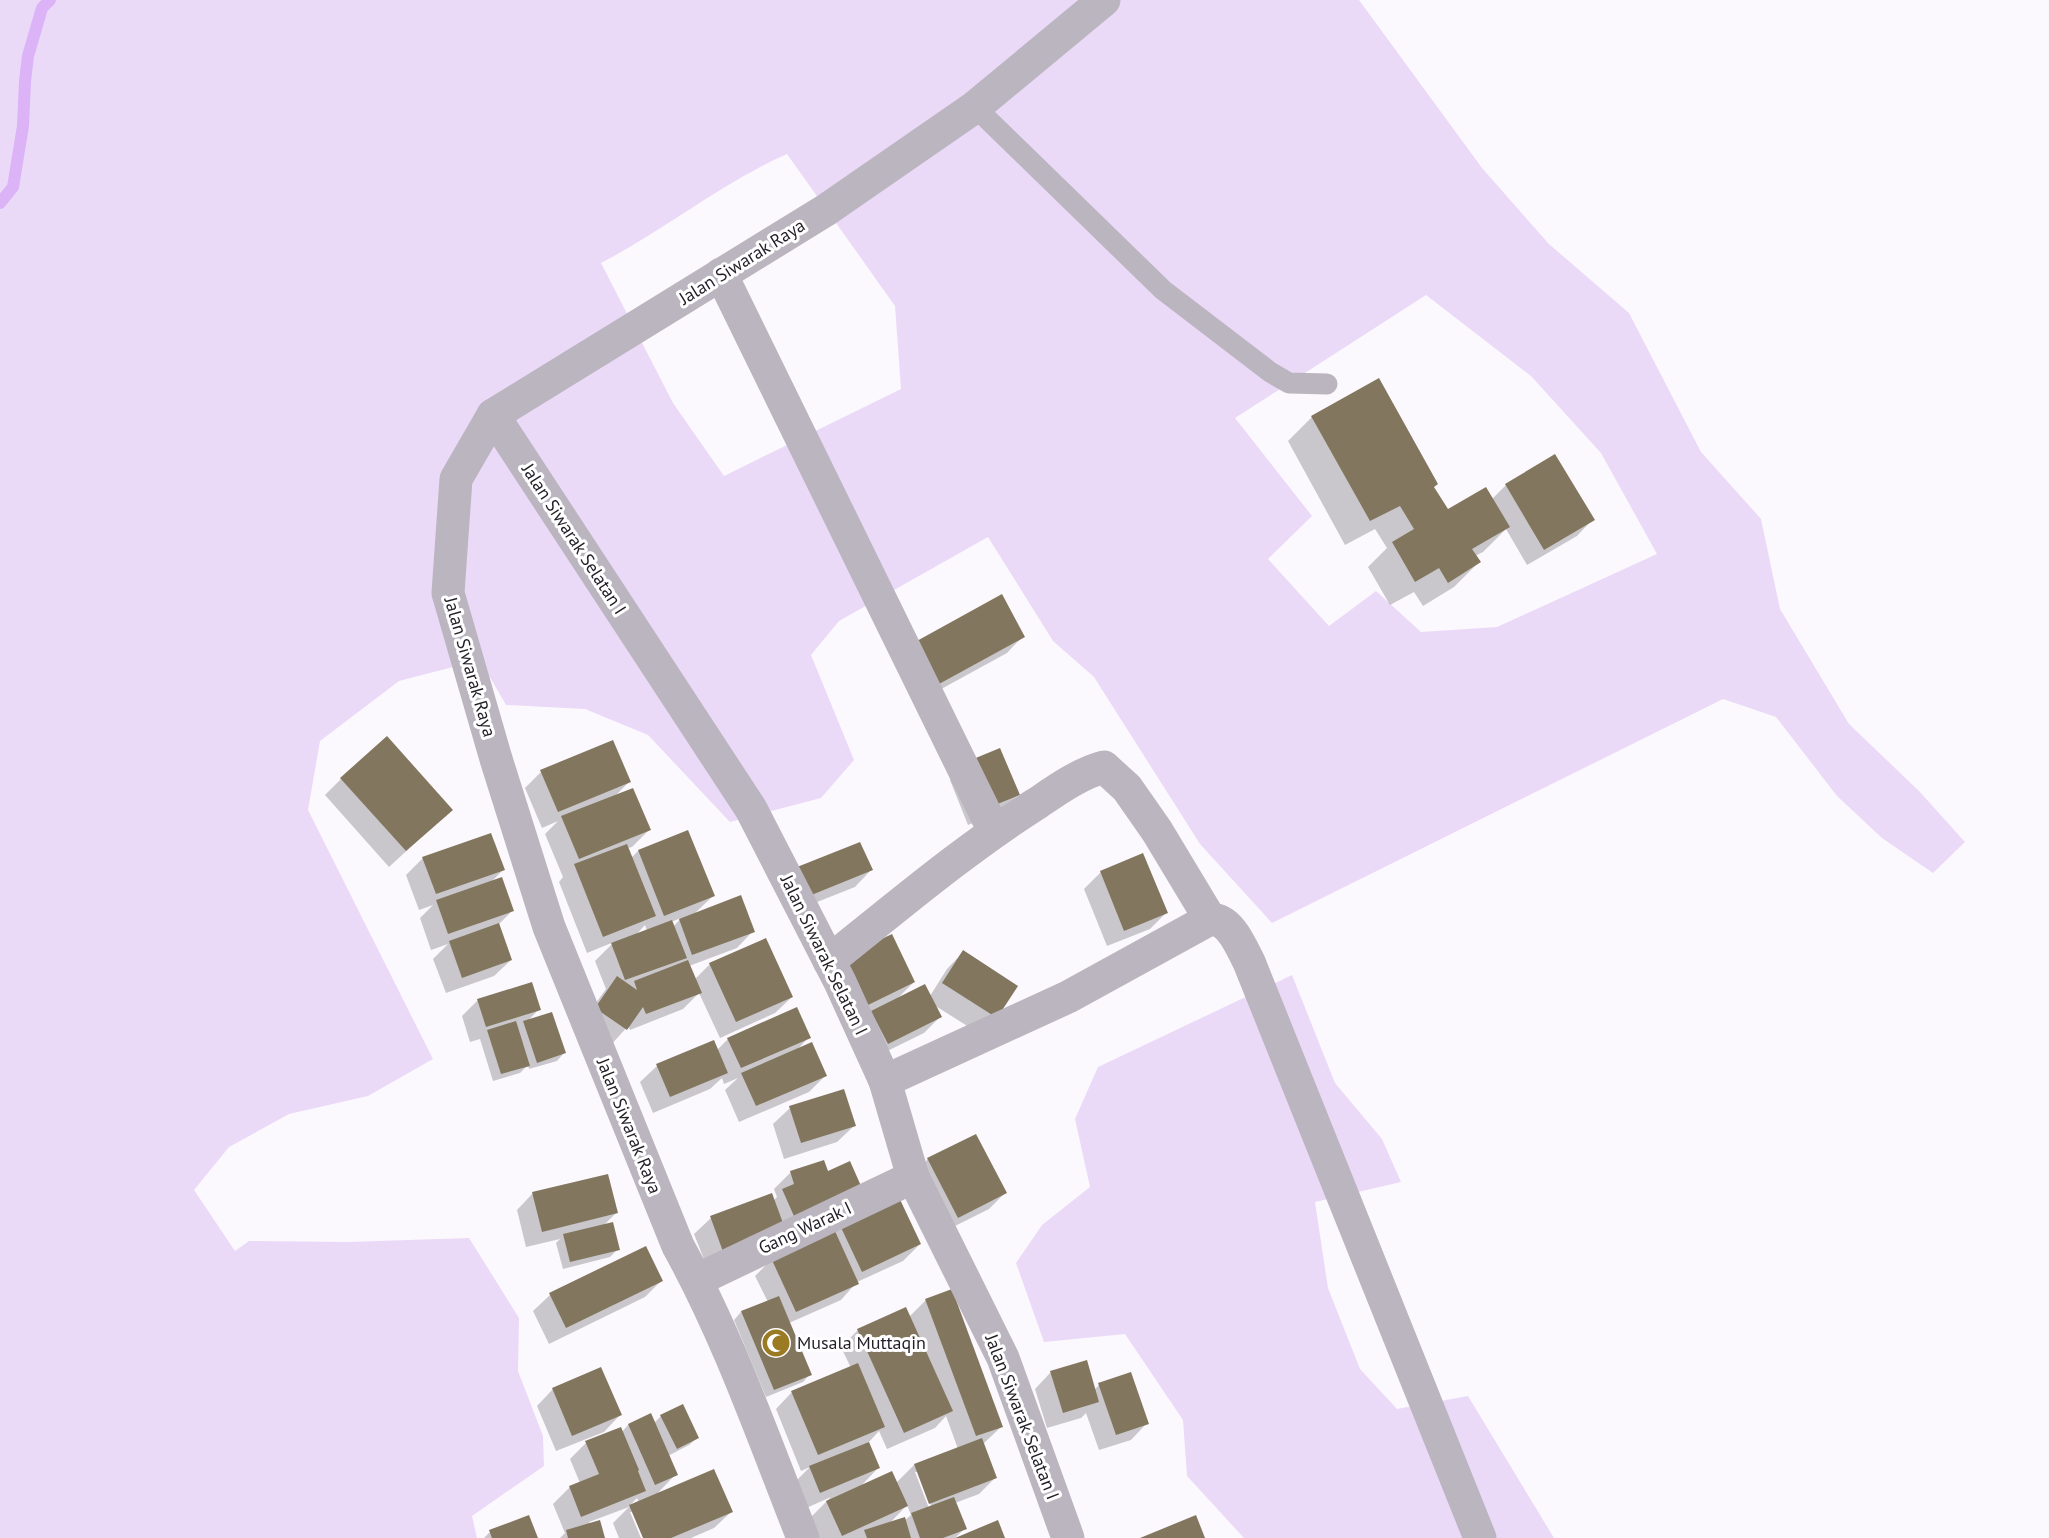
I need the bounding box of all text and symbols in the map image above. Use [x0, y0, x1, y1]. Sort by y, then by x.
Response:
street label: Jalan Siwarak Raya [674, 214, 809, 310]
street label: Jalan Siwarak Selatan I [516, 458, 632, 618]
street label: Jalan Siwarak Raya [439, 593, 501, 739]
street label: Jalan Siwarak Selatan I [775, 870, 873, 1039]
street label: Jalan Siwarak Raya [591, 1054, 667, 1197]
street label: Gang Warak I [755, 1196, 855, 1259]
mosque icon: Musala Muttaqin [760, 1327, 792, 1359]
street label: Jalan Siwarak Selatan I [980, 1330, 1065, 1503]
place label: Musala Muttaqin [797, 1331, 926, 1354]

